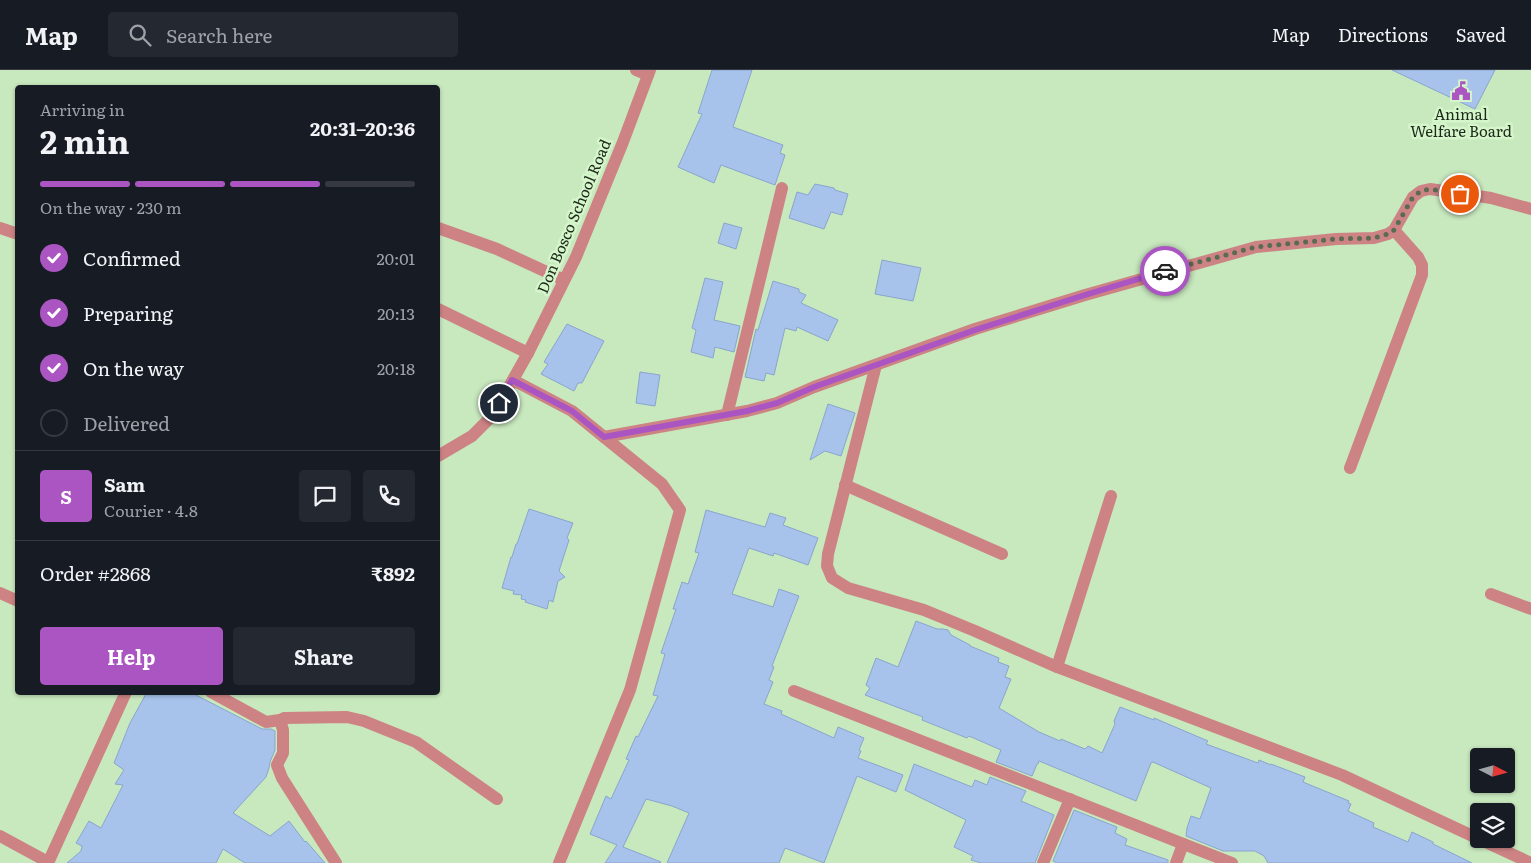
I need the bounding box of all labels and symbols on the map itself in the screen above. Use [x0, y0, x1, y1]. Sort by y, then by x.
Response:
public building icon: Animal Welfare Board [1450, 80, 1472, 102]
place label: Animal Welfare Board [1410, 102, 1512, 142]
street label: Don Bosco School Road [530, 135, 616, 297]
pin [1439, 173, 1481, 215]
courier [1140, 246, 1190, 296]
pin [478, 382, 520, 424]
north arrow [1470, 748, 1515, 792]

